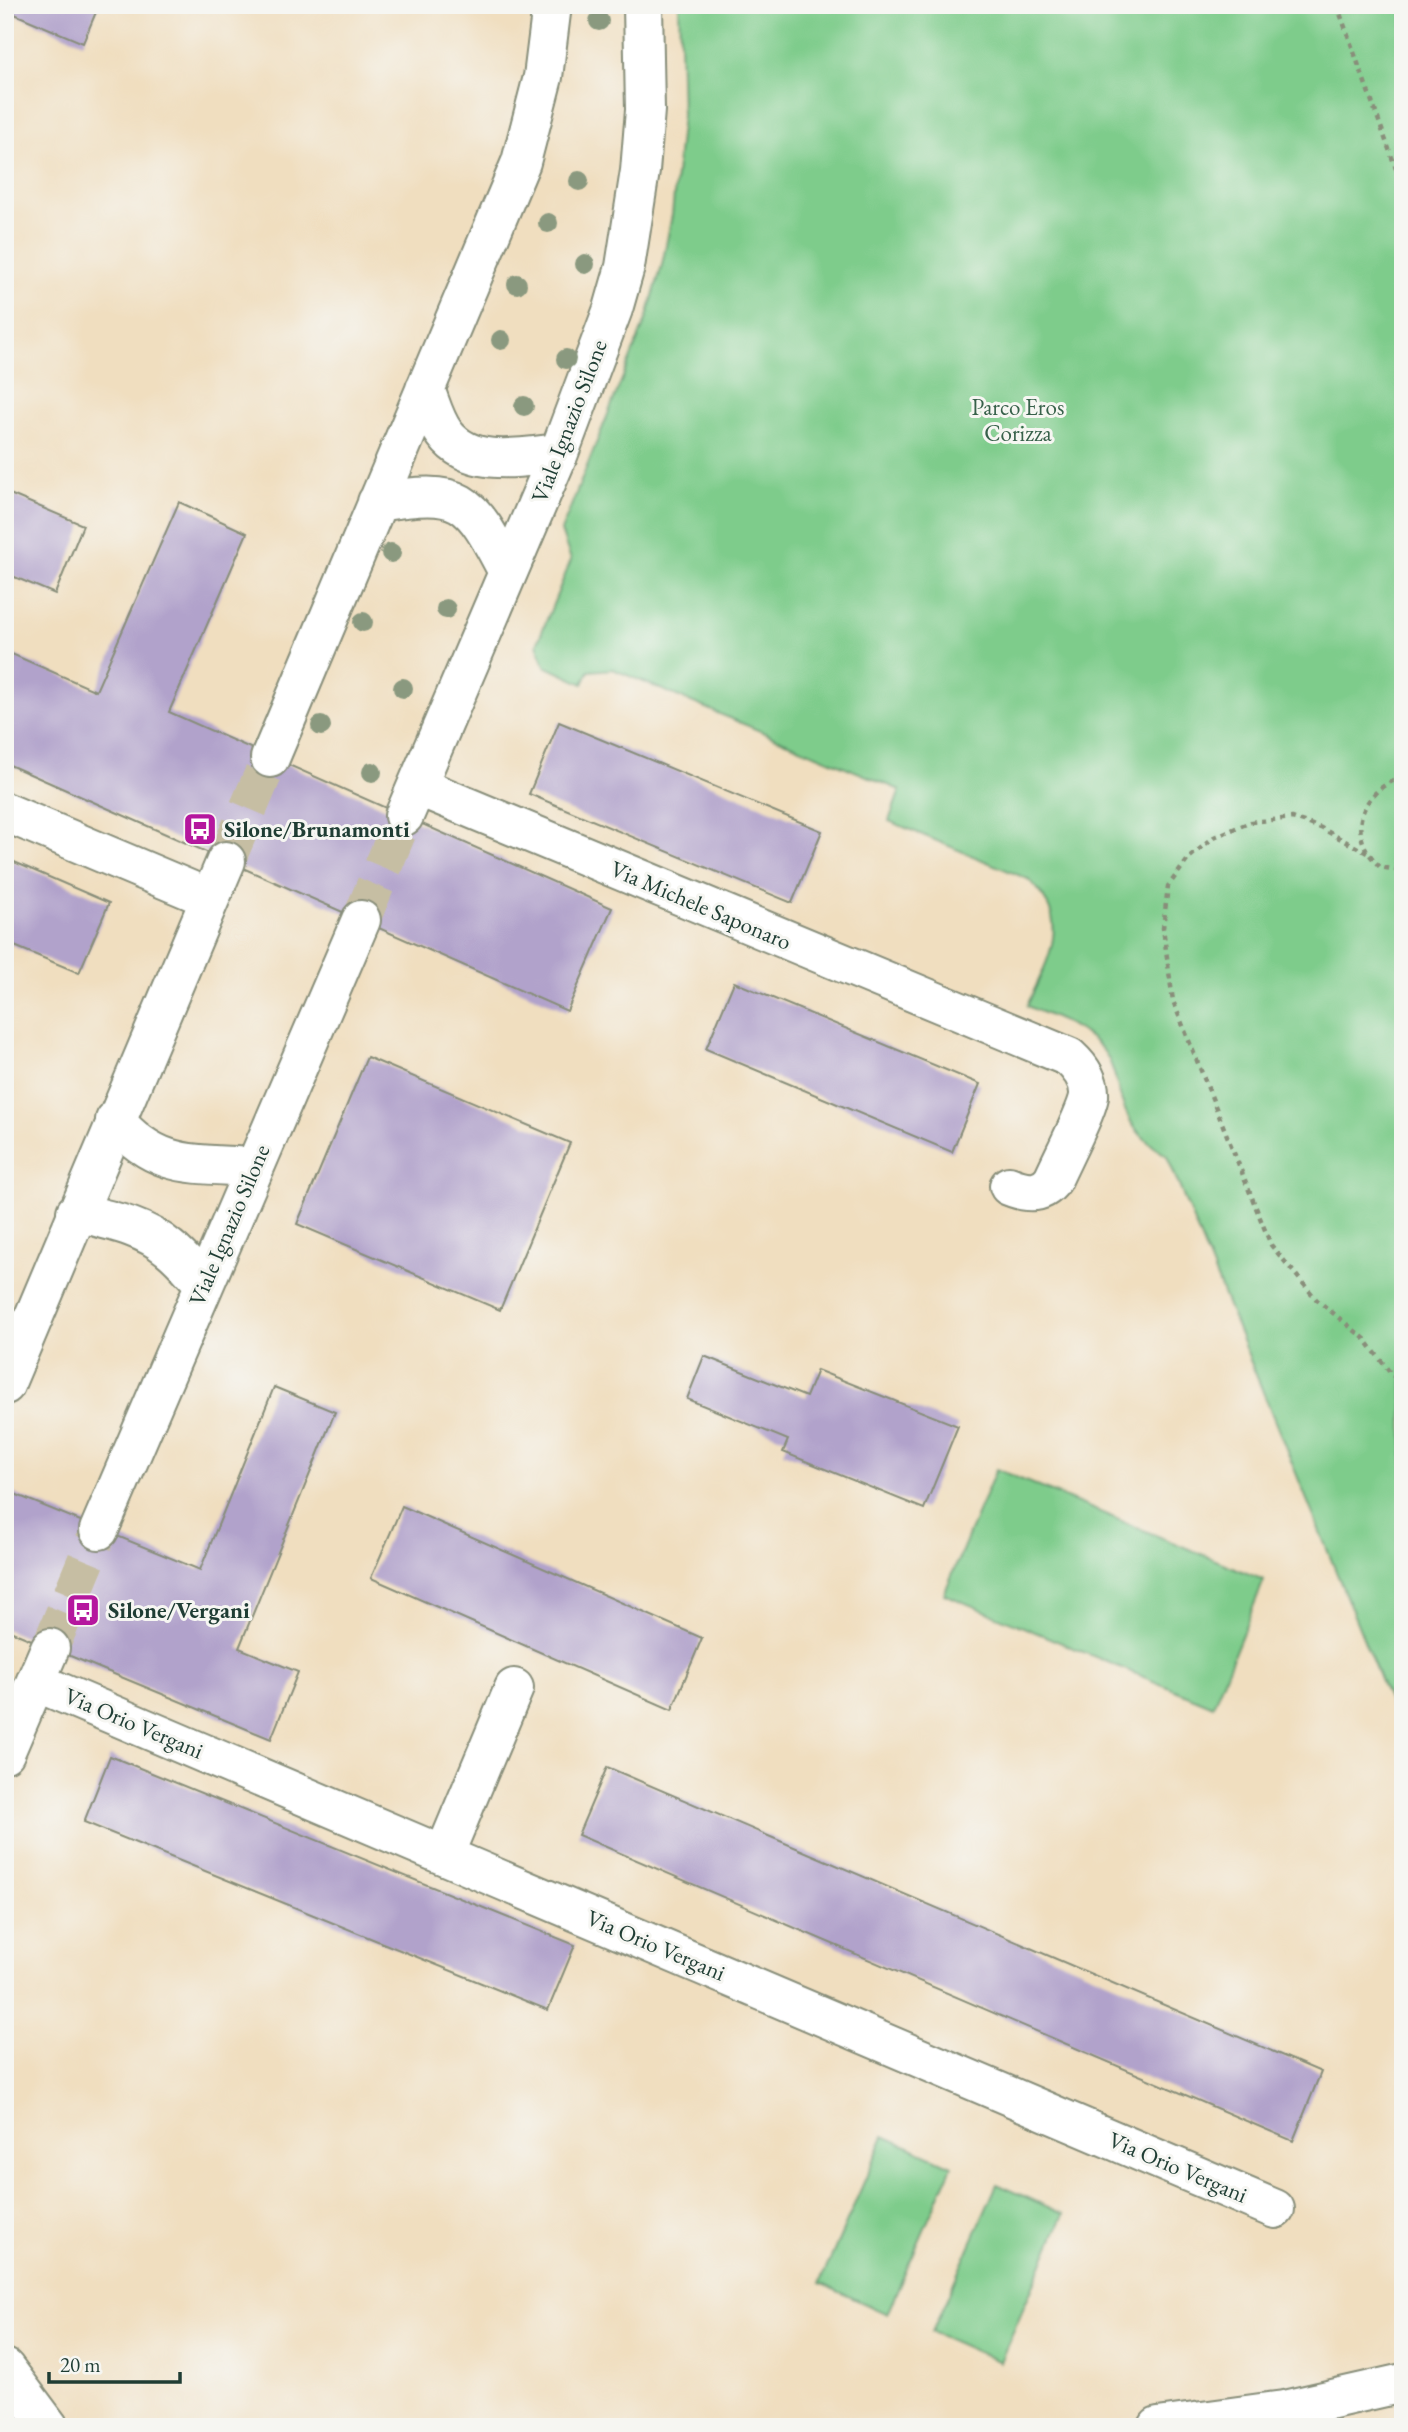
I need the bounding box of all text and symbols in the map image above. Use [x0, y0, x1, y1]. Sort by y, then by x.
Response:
street label: Viale Ignazio Silone [524, 335, 614, 507]
park label: Parco Eros Corizza [972, 392, 1064, 448]
bus stop icon: Silone/Brunamonti [181, 810, 219, 848]
place label: Silone/Brunamonti [224, 814, 410, 844]
street label: Via Michele Saponaro [606, 853, 796, 957]
street label: Viale Ignazio Silone [182, 1140, 276, 1310]
bus stop icon: Silone/Vergani [64, 1591, 102, 1629]
place label: Silone/Vergani [108, 1595, 250, 1625]
street label: Via Orio Vergani [60, 1680, 208, 1766]
street label: Via Orio Vergani [582, 1902, 730, 1988]
street label: Via Orio Vergani [1104, 2124, 1252, 2210]
scale bar [49, 2341, 180, 2385]
text: 20 m [60, 2351, 101, 2378]

